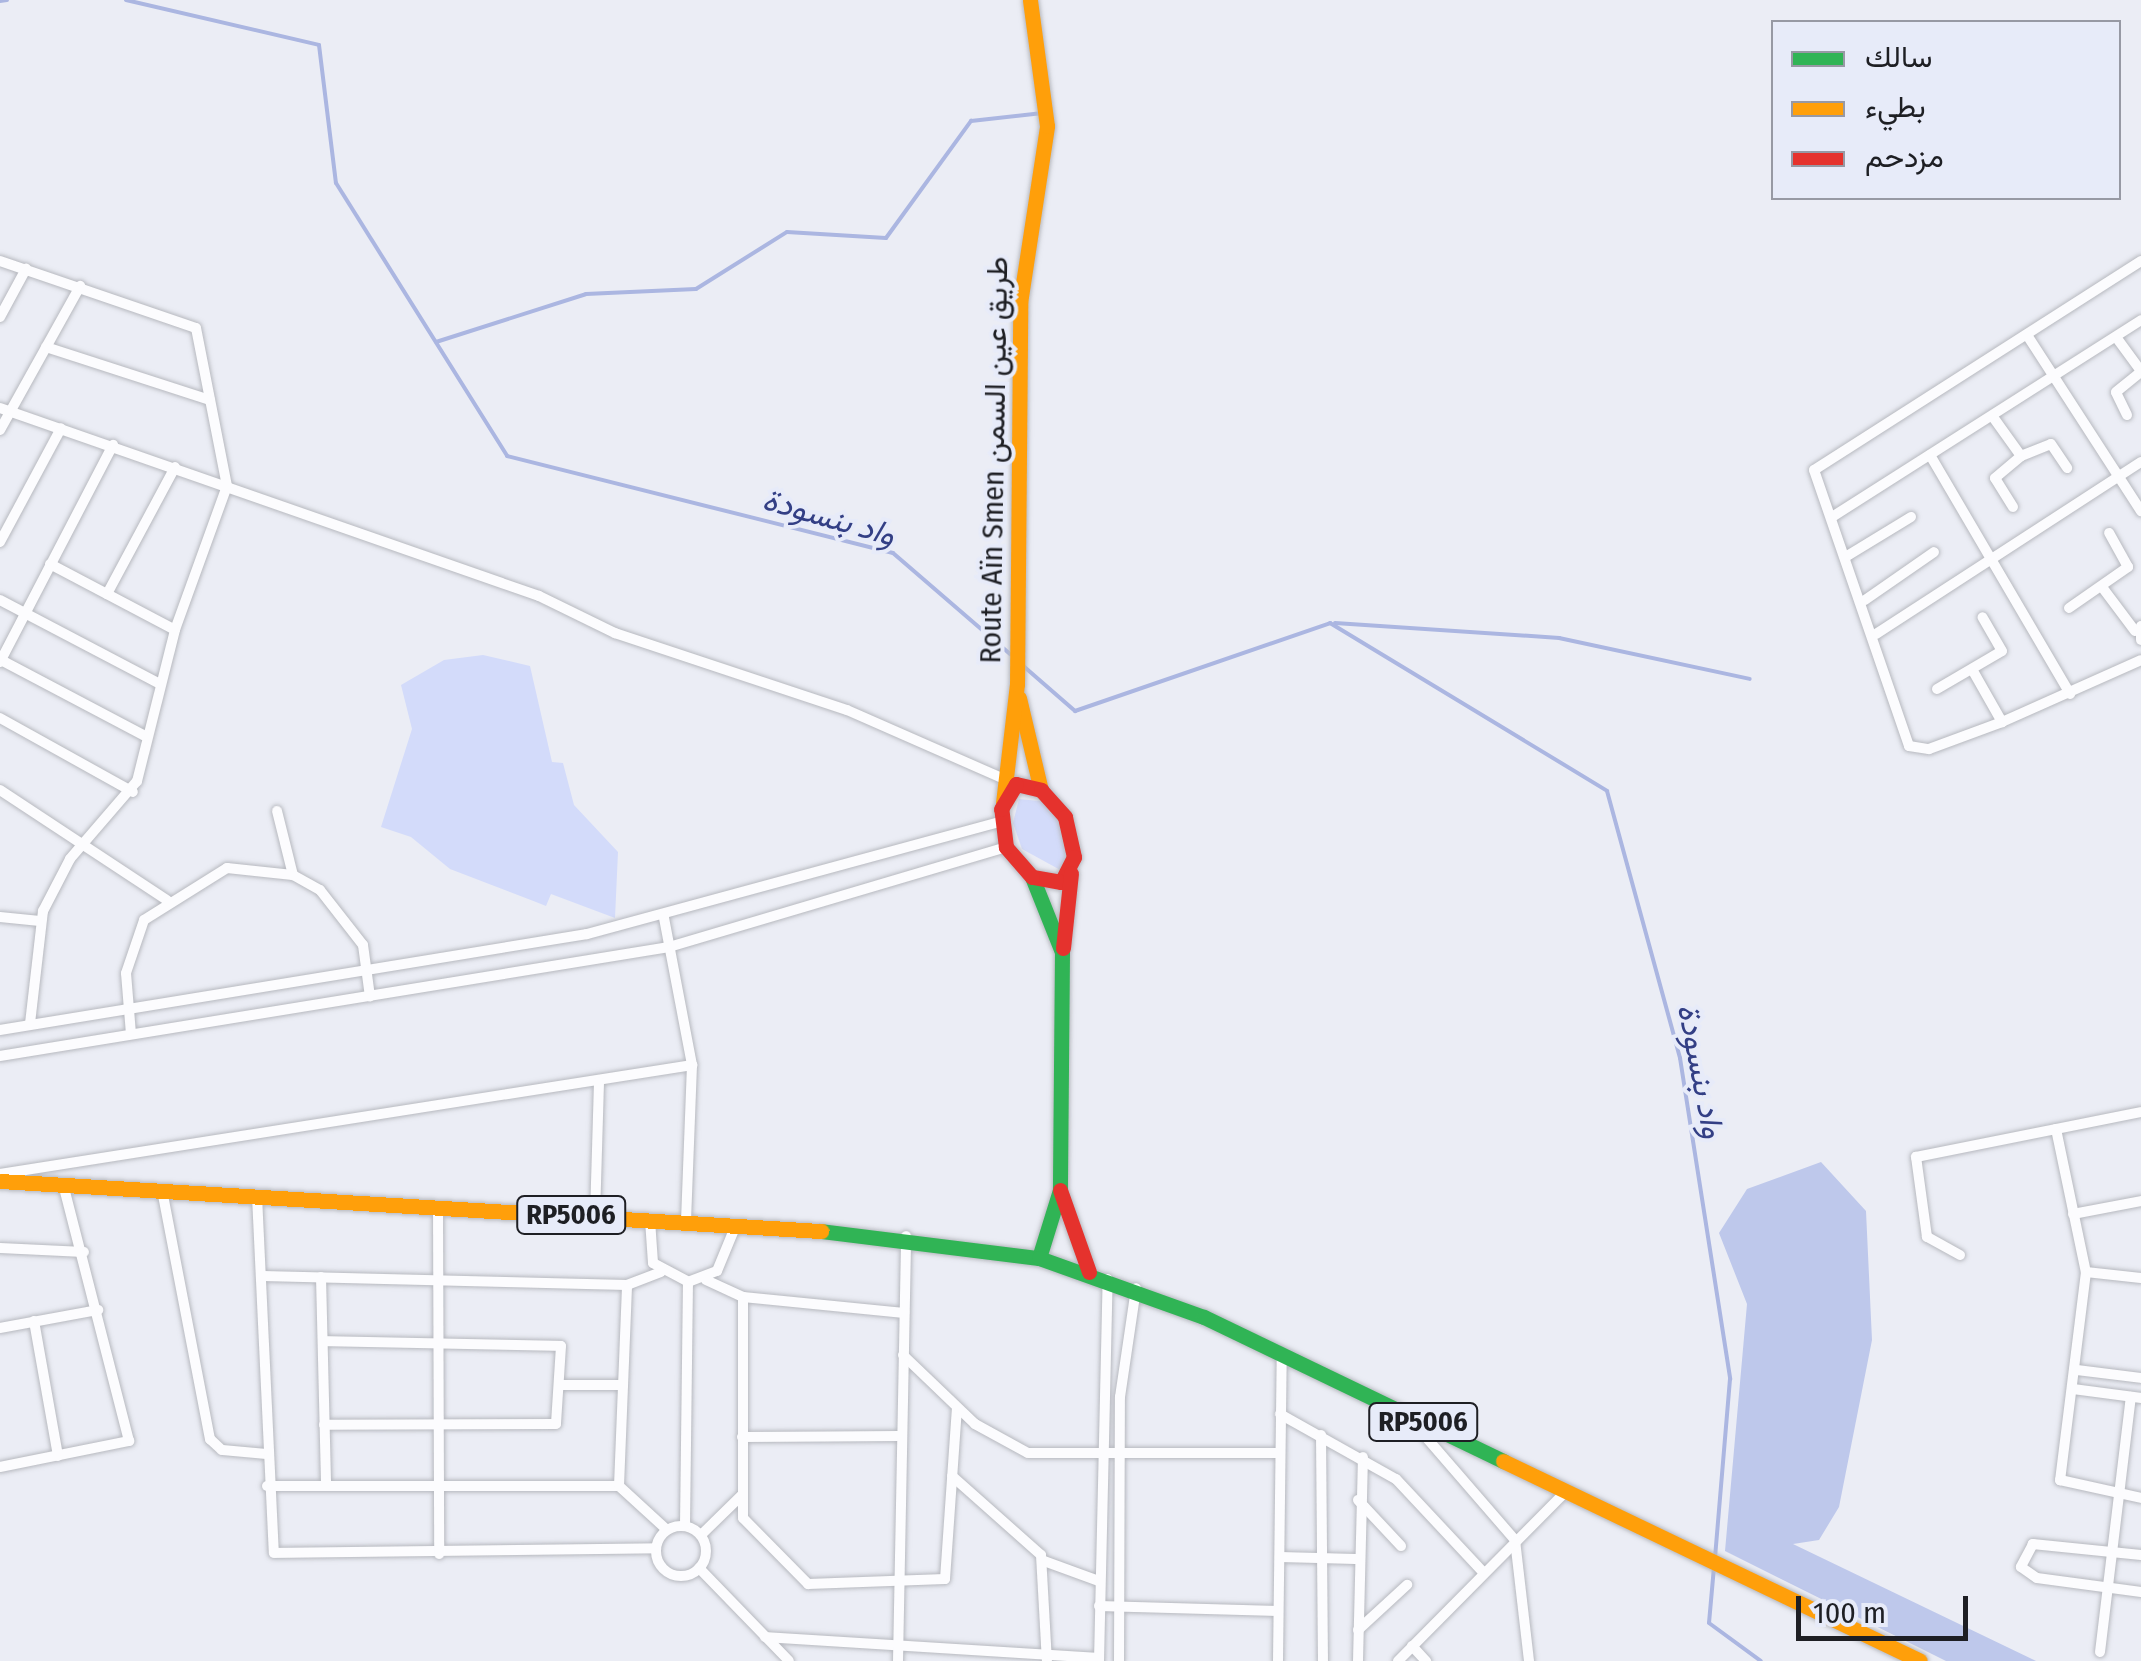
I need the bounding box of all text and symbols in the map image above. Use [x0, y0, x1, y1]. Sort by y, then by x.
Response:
legend [1771, 20, 2121, 200]
text: سالك [1865, 39, 1932, 75]
text: بطيء [1865, 89, 1926, 125]
text: مزدحم [1865, 139, 1944, 175]
street label: Route Aïn Smen طريق عين السمن [972, 256, 1016, 664]
water label: واد بنسودة [758, 480, 900, 554]
water label: واد بنسودة [1669, 1001, 1733, 1141]
road number: RP5006 [516, 1192, 626, 1238]
road number: RP5006 [1368, 1399, 1478, 1445]
scale bar [1801, 1576, 1974, 1638]
text: 100 m [1813, 1595, 1886, 1631]

